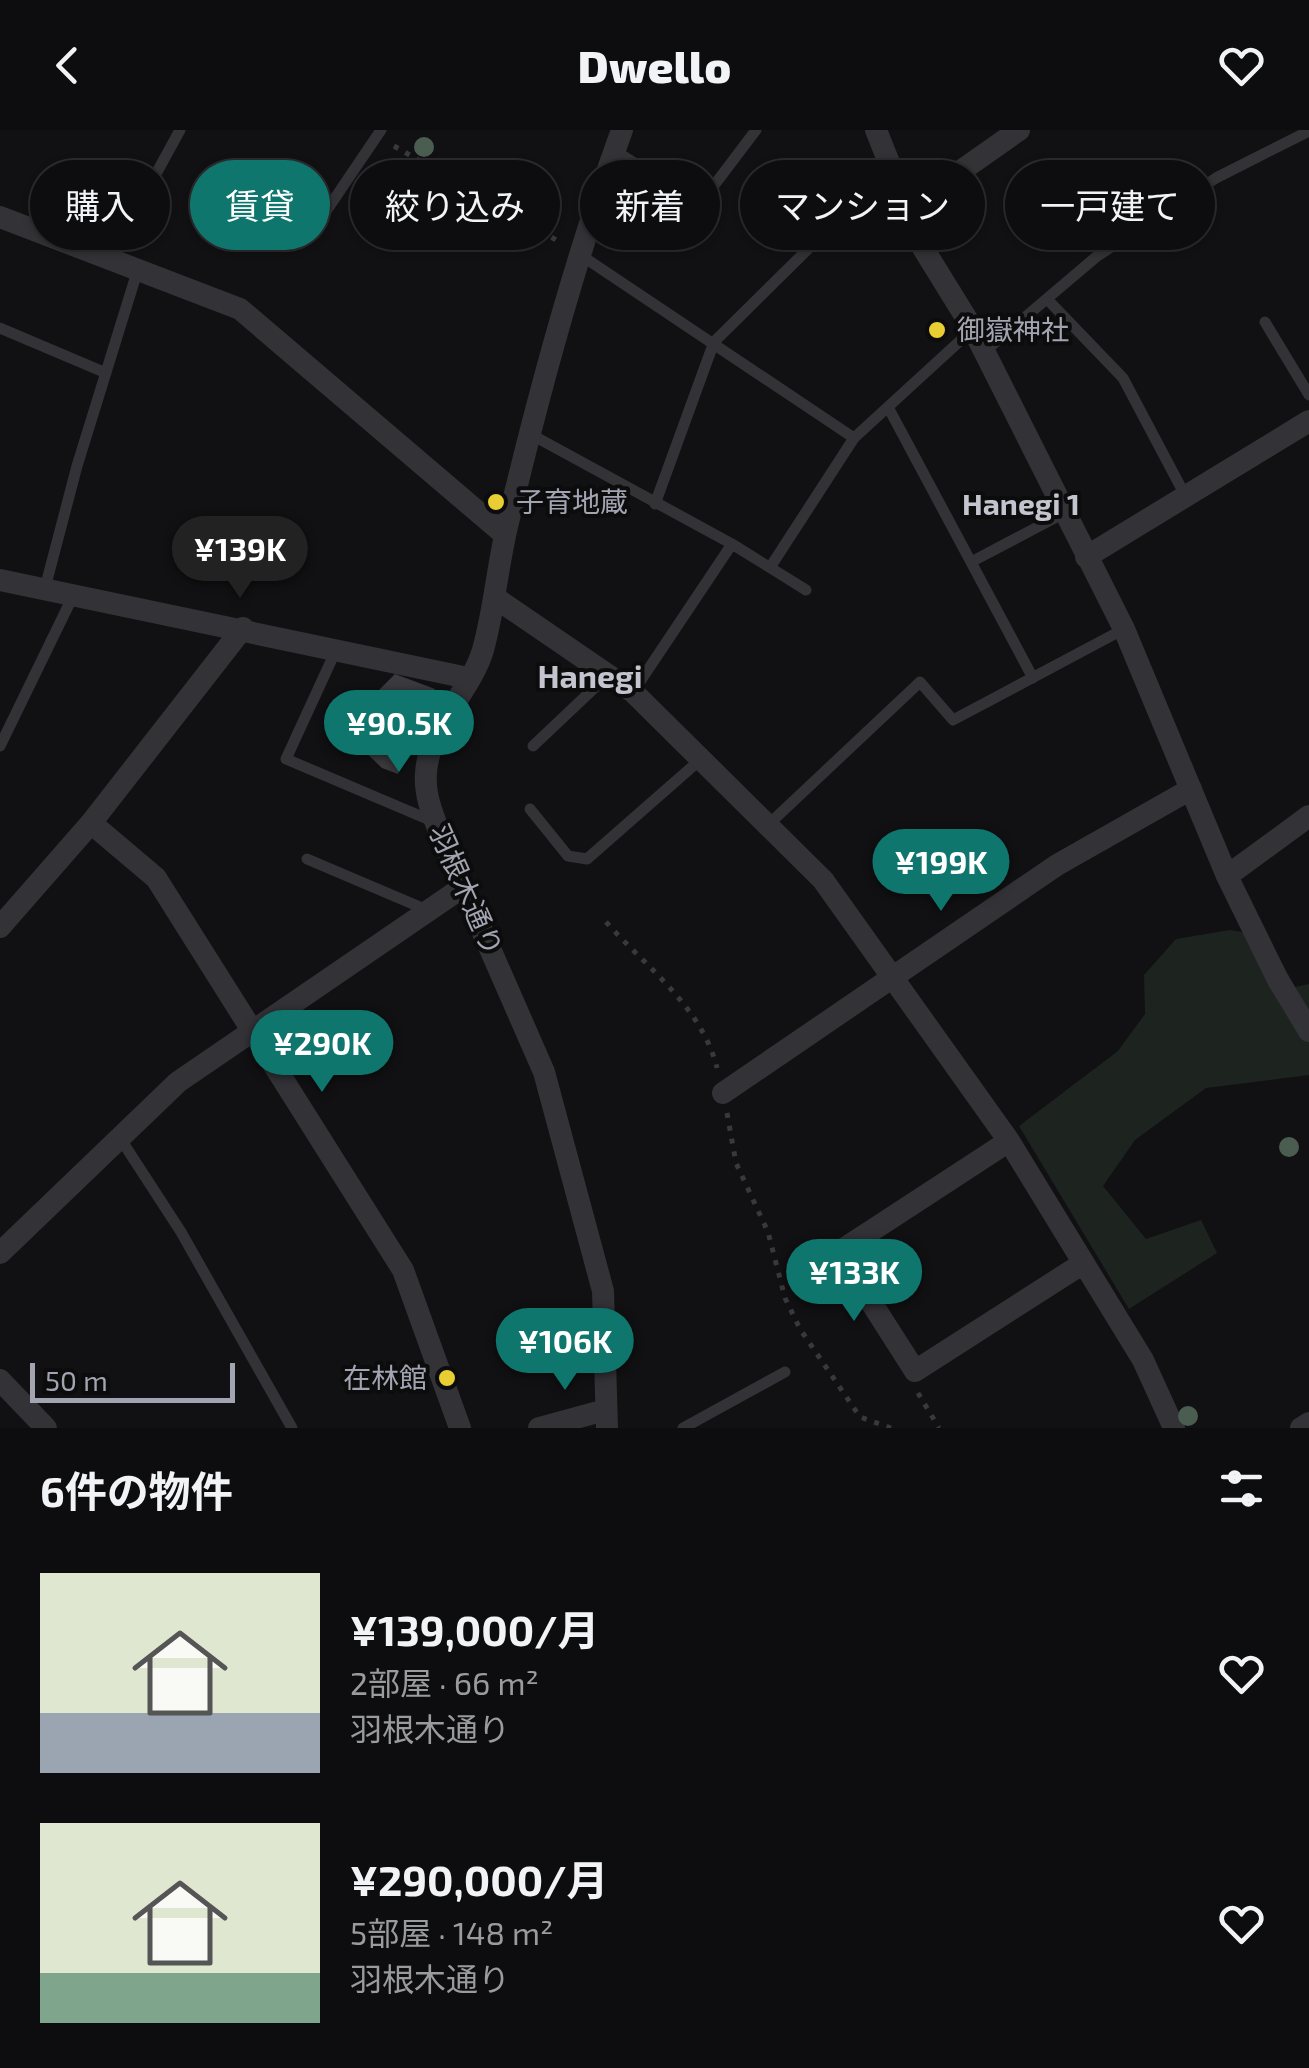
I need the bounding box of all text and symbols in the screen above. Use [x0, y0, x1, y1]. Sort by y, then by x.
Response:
icon: back [40, 38, 95, 93]
text: Dwello [578, 38, 731, 92]
icon: heart [1214, 38, 1269, 93]
chip: 購入 [30, 160, 170, 250]
chip: 賃貸 [190, 160, 330, 250]
chip: 絞り込み [350, 160, 560, 250]
chip: 新着 [580, 160, 720, 250]
chip: マンション [740, 160, 985, 250]
chip: 一戸建て [1005, 160, 1215, 250]
place label: 御嶽神社 [957, 312, 1069, 346]
marker: 御嶽神社 [926, 319, 948, 341]
place label: 子育地蔵 [516, 484, 628, 518]
district label: Hanegi 1 [962, 485, 1080, 521]
marker: 子育地蔵 [485, 491, 507, 513]
pin: ¥139K [170, 516, 310, 601]
text: ¥139K [194, 529, 286, 567]
district label: Hanegi [537, 656, 643, 694]
pin: ¥90.5K [318, 690, 480, 775]
text: ¥90.5K [346, 703, 452, 741]
street label: 羽根木通り [423, 819, 511, 960]
pin: ¥199K [871, 829, 1011, 914]
text: ¥199K [894, 842, 988, 880]
pin: ¥290K [252, 1010, 392, 1095]
text: ¥290K [272, 1023, 372, 1061]
pin: ¥133K [784, 1239, 924, 1324]
text: ¥133K [808, 1252, 900, 1290]
pin: ¥106K [495, 1308, 635, 1393]
text: ¥106K [518, 1321, 612, 1359]
scale bar [30, 1358, 235, 1402]
place label: 在林館 [343, 1360, 427, 1394]
text: 50 m [45, 1363, 108, 1397]
marker: 在林館 [436, 1367, 458, 1389]
icon: filters [1214, 1461, 1269, 1516]
text: 6件の物件 [40, 1465, 233, 1515]
text: ¥139,000/月 [350, 1604, 600, 1654]
icon: home [120, 1613, 240, 1733]
icon: heart [1214, 1646, 1269, 1701]
text: 2部屋 · 66 m² [350, 1663, 539, 1701]
text: 羽根木通り [350, 1709, 510, 1747]
text: ¥290,000/月 [350, 1854, 608, 1904]
icon: home [120, 1863, 240, 1983]
icon: heart [1214, 1896, 1269, 1951]
text: 5部屋 · 148 m² [350, 1913, 553, 1951]
text: 羽根木通り [350, 1959, 510, 1997]

